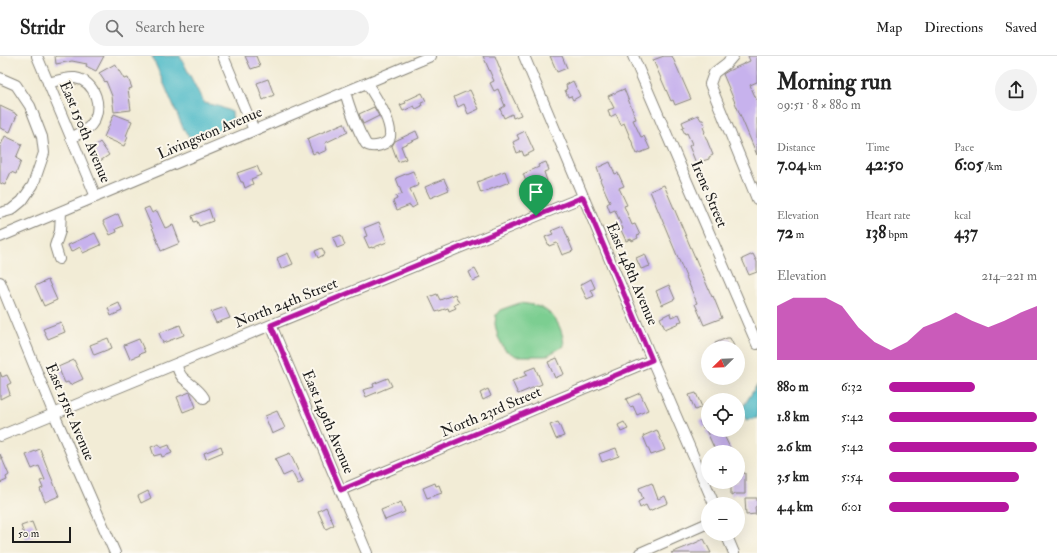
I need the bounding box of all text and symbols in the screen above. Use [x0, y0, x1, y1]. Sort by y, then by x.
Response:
search box [89, 10, 369, 46]
text: Stridr [20, 16, 65, 40]
icon: search [103, 17, 125, 39]
text: Search here [135, 18, 205, 37]
text: Map [876, 19, 902, 36]
text: Directions [924, 19, 983, 36]
text: Saved [1005, 19, 1037, 36]
text: Morning run [777, 68, 892, 96]
button: share [995, 69, 1037, 111]
street label: East 150th Avenue [55, 78, 115, 186]
text: 09:51 · 8 × 880 m [777, 97, 861, 113]
street label: Livingston Avenue [155, 102, 265, 164]
text: Distance [777, 141, 815, 154]
text: Time [866, 141, 890, 154]
text: Pace [954, 141, 974, 154]
text: 7.04 [777, 154, 806, 175]
text: 42:50 [866, 154, 904, 175]
text: 6:05 [954, 154, 983, 175]
street label: Irene Street [686, 158, 732, 231]
text: km [806, 160, 822, 173]
text: /km [983, 160, 1002, 173]
pin [519, 175, 553, 216]
icon: arrive [525, 181, 547, 203]
text: Elevation [777, 209, 819, 222]
text: Heart rate [866, 209, 910, 222]
text: kcal [954, 209, 971, 222]
street label: East 148th Avenue [602, 220, 662, 328]
text: 72 [777, 222, 793, 243]
text: 138 [866, 222, 886, 243]
text: 437 [954, 222, 978, 243]
text: m [793, 228, 804, 241]
text: bpm [886, 228, 908, 241]
text: Elevation [777, 268, 827, 284]
text: 214–221 m [982, 268, 1037, 284]
street label: North 24th Street [232, 274, 340, 332]
north arrow [701, 341, 745, 385]
map controls [701, 341, 745, 541]
street label: East 151st Avenue [41, 360, 99, 464]
street label: East 149th Avenue [298, 367, 358, 477]
text: 880 m [777, 379, 809, 395]
text: 6:32 [841, 379, 862, 395]
street label: North 23rd Street [438, 382, 544, 442]
button: locate [701, 393, 745, 437]
text: 1.8 km [777, 409, 809, 425]
text: 5:42 [841, 409, 864, 425]
text: 2.6 km [777, 439, 812, 455]
text: 5:42 [841, 439, 864, 455]
button: + [701, 445, 745, 489]
text: 3.5 km [777, 469, 809, 485]
text: 5:54 [841, 469, 862, 485]
button: − [701, 497, 745, 541]
text: 4.4 km [777, 499, 813, 515]
text: 6:01 [841, 499, 862, 515]
scale bar [12, 525, 71, 544]
text: 50 m [18, 527, 39, 540]

